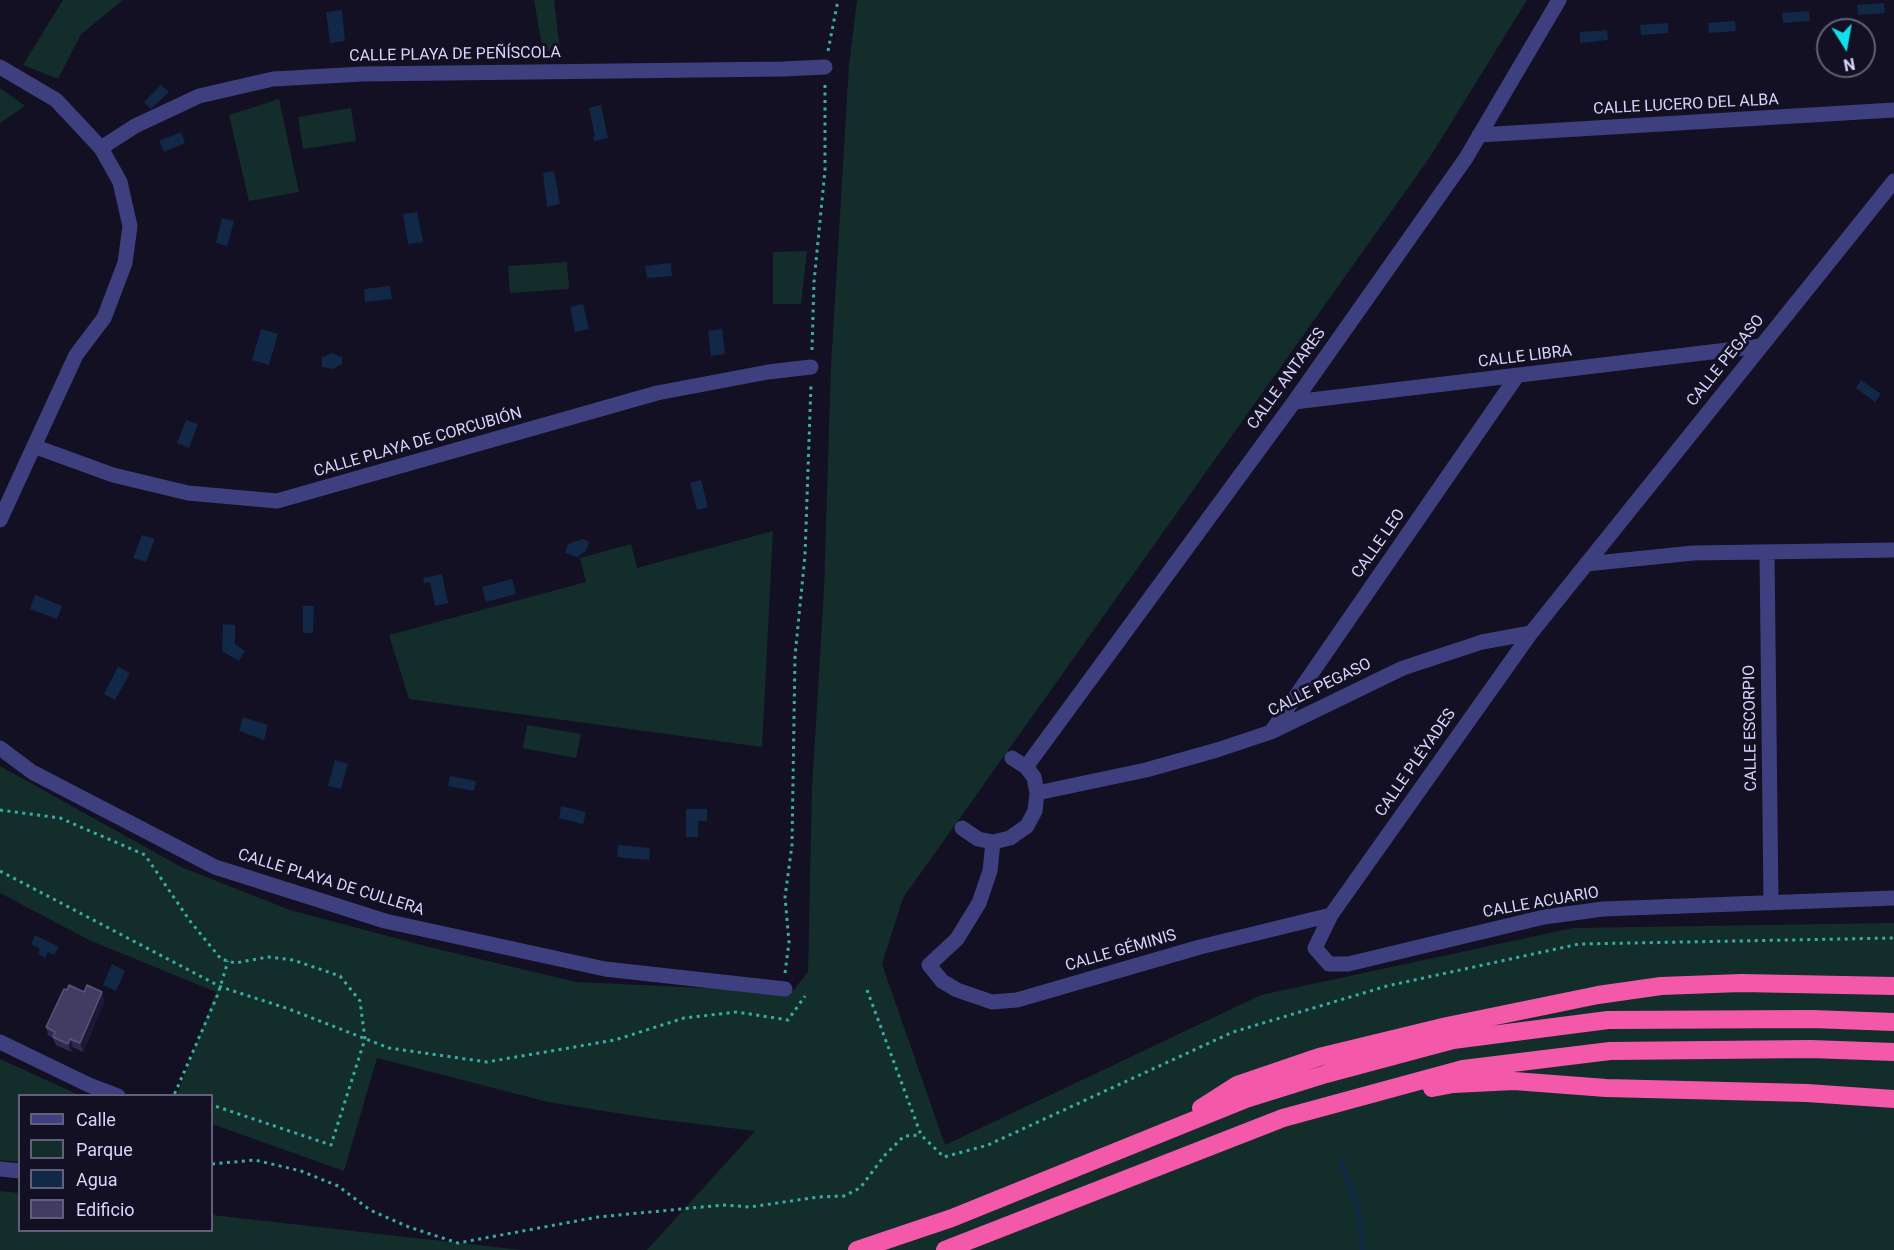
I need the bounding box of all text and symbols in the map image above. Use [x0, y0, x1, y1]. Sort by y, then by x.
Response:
north arrow [1816, 18, 1876, 78]
street label: CALLE PLAYA DE PEÑÍSCOLA [349, 44, 561, 66]
text: N [1842, 54, 1857, 75]
street label: CALLE LUCERO DEL ALBA [1593, 91, 1779, 119]
street label: CALLE PEGASO [1683, 311, 1769, 411]
street label: CALLE ANTARES [1244, 325, 1330, 433]
street label: CALLE LIBRA [1477, 342, 1573, 372]
street label: CALLE PLAYA DE CORCUBIÓN [312, 404, 524, 482]
street label: CALLE LEO [1348, 506, 1410, 582]
street label: CALLE PEGASO [1265, 655, 1375, 721]
street label: CALLE ESCORPIO [1740, 665, 1762, 791]
street label: CALLE PLÉYADES [1372, 705, 1460, 821]
street label: CALLE PLAYA DE CULLERA [235, 845, 427, 921]
street label: CALLE ACUARIO [1481, 883, 1601, 923]
street label: CALLE GÉMINIS [1063, 926, 1179, 976]
legend [18, 1094, 213, 1232]
text: Calle [76, 1109, 116, 1130]
text: Parque [76, 1139, 133, 1160]
text: Agua [76, 1169, 118, 1190]
text: Edificio [76, 1199, 135, 1220]

